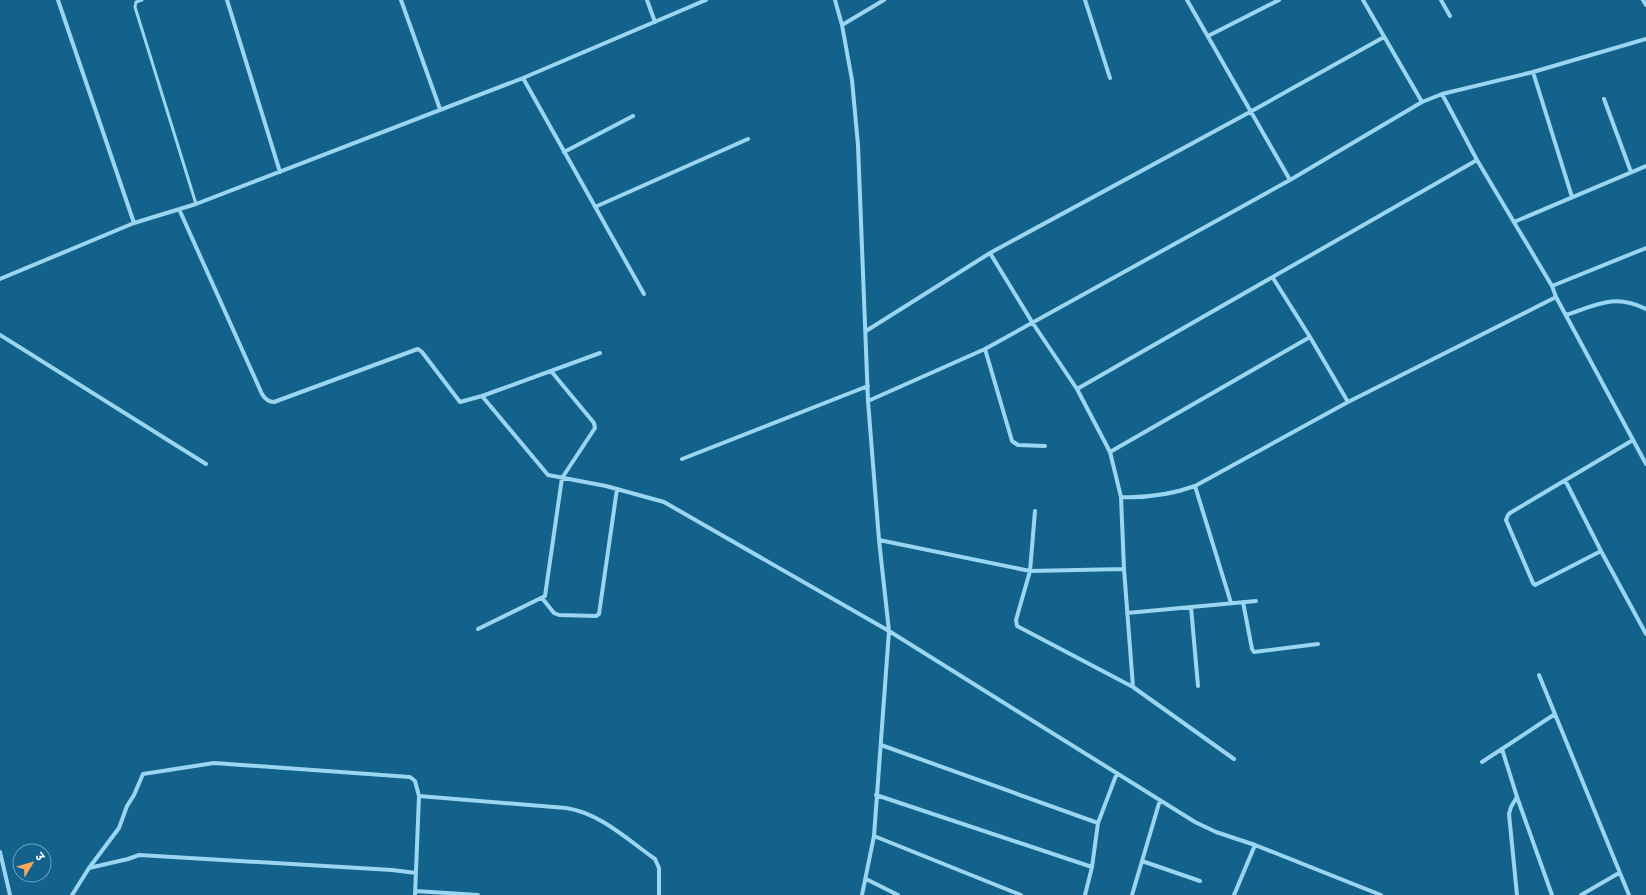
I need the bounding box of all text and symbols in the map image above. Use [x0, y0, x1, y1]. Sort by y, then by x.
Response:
north arrow [12, 843, 52, 883]
text: उ [31, 849, 49, 865]

